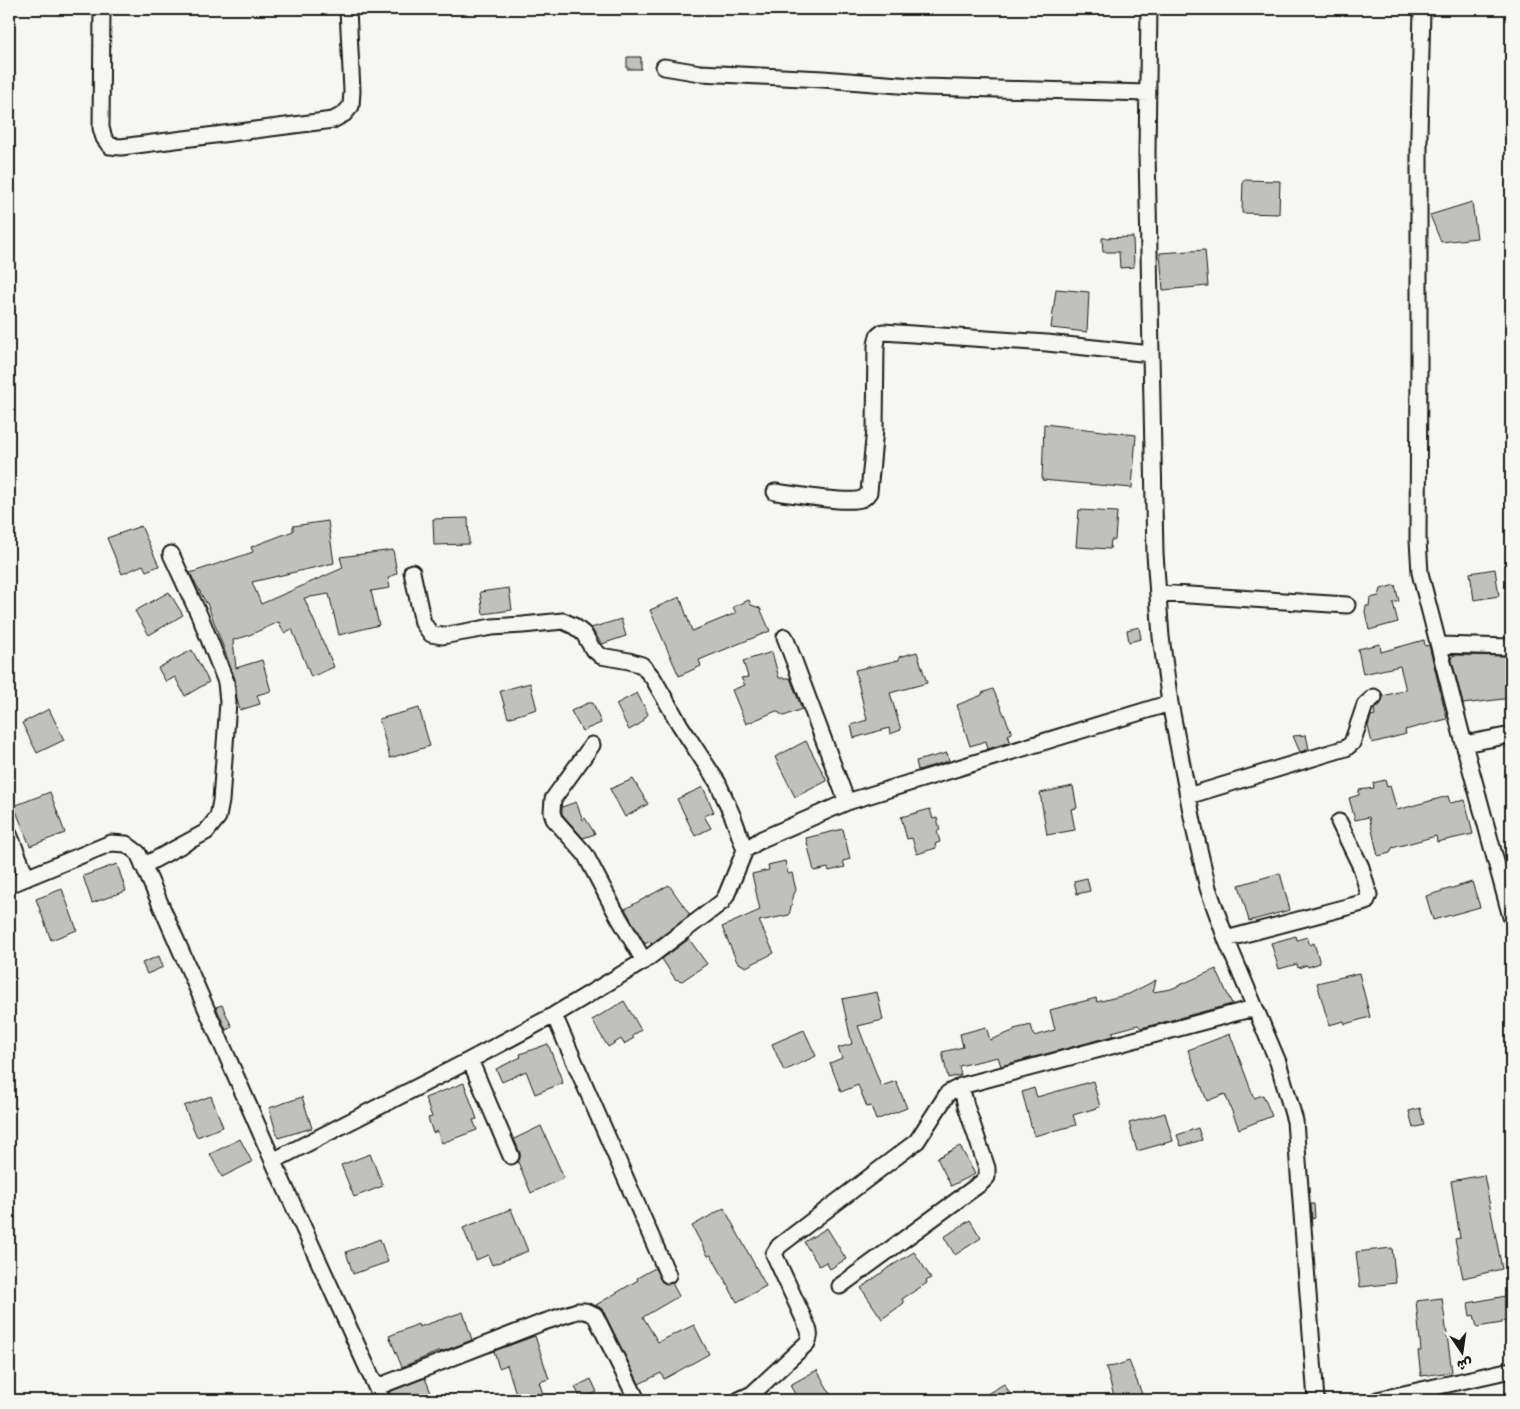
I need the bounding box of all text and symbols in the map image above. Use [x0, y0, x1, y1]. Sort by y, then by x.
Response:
north arrow [1438, 1326, 1488, 1376]
text: ش [1455, 1354, 1474, 1374]

